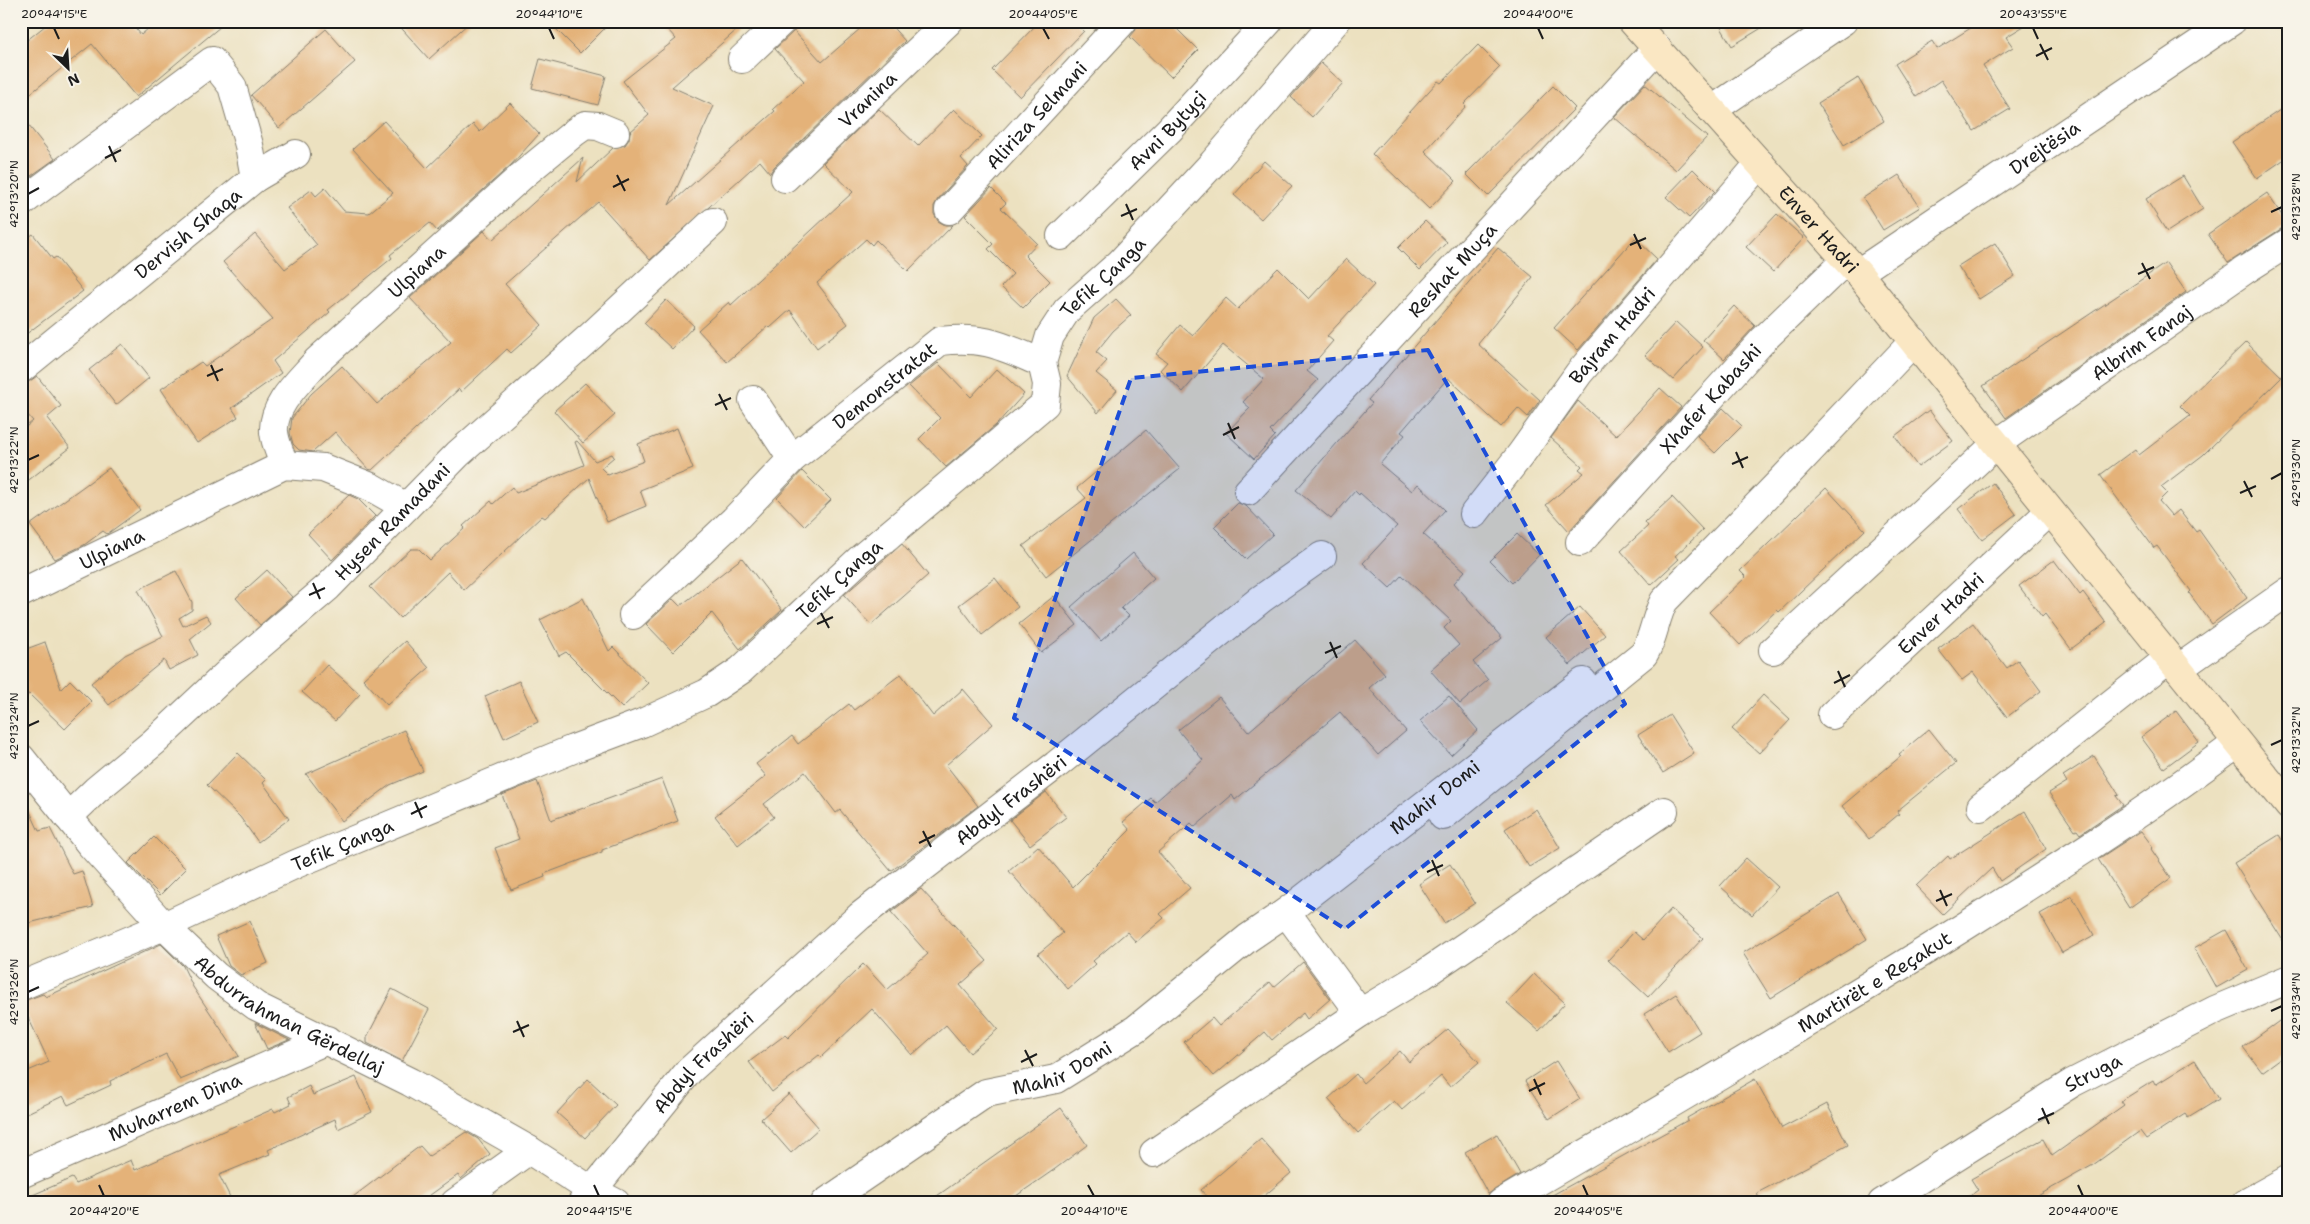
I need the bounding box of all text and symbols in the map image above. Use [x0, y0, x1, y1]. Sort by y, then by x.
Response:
text: 20°44'15"E [21, 6, 87, 22]
text: 20°44'10"E [515, 6, 583, 22]
text: 20°44'05"E [1008, 6, 1078, 22]
text: 20°44'00"E [1503, 6, 1573, 22]
text: 20°43'55"E [1999, 6, 2067, 22]
north arrow [42, 42, 92, 92]
street label: Aliriza Selmani [980, 56, 1092, 175]
street label: Vranina [833, 65, 902, 133]
text: N [65, 69, 82, 90]
street label: Avni Bytyçi [1123, 85, 1212, 176]
street label: Drejtësia [2004, 114, 2085, 180]
text: 42°13'20"N [6, 160, 22, 228]
text: 42°13'28"N [2288, 173, 2304, 241]
street label: Enver Hadri [1773, 180, 1865, 279]
street label: Dervish Shaqa [129, 182, 246, 284]
street label: Reshat Muça [1402, 217, 1502, 323]
street label: Tefik Çanga [1054, 231, 1151, 321]
street label: Ulpiana [383, 238, 451, 304]
street label: Bajram Hadri [1563, 281, 1661, 389]
street label: Albrim Fanaj [2086, 299, 2196, 386]
street label: Demonstratat [827, 336, 942, 434]
street label: Xhafer Kabashi [1654, 338, 1767, 459]
text: 42°13'22"N [6, 426, 22, 494]
text: 42°13'30"N [2288, 439, 2304, 507]
street label: Hysen Ramadani [329, 457, 455, 586]
street label: Ulpiana [75, 522, 149, 575]
street label: Tefik Çanga [791, 533, 887, 625]
street label: Enver Hadri [1892, 567, 1989, 660]
text: 42°13'24"N [6, 692, 22, 760]
text: 42°13'32"N [2288, 706, 2304, 774]
street label: Abdyl Frashëri [950, 749, 1072, 851]
street label: Mahir Domi [1384, 754, 1485, 840]
street label: Tefik Çanga [288, 812, 397, 877]
street label: Martirët e Reçakut [1793, 925, 1956, 1038]
street label: Abdurrahman Gërdellaj [189, 949, 389, 1080]
text: 42°13'26"N [6, 959, 22, 1025]
text: 42°13'34"N [2288, 972, 2304, 1040]
street label: Abdyl Frashëri [647, 1006, 759, 1119]
street label: Mahir Domi [1010, 1035, 1116, 1100]
street label: Struga [2059, 1047, 2126, 1098]
street label: Muharrem Dina [104, 1066, 246, 1147]
text: 20°44'20"E [69, 1203, 139, 1219]
text: 20°44'15"E [566, 1203, 632, 1219]
text: 20°44'10"E [1060, 1203, 1128, 1219]
text: 20°44'05"E [1553, 1203, 1623, 1219]
text: 20°44'00"E [2048, 1203, 2118, 1219]

